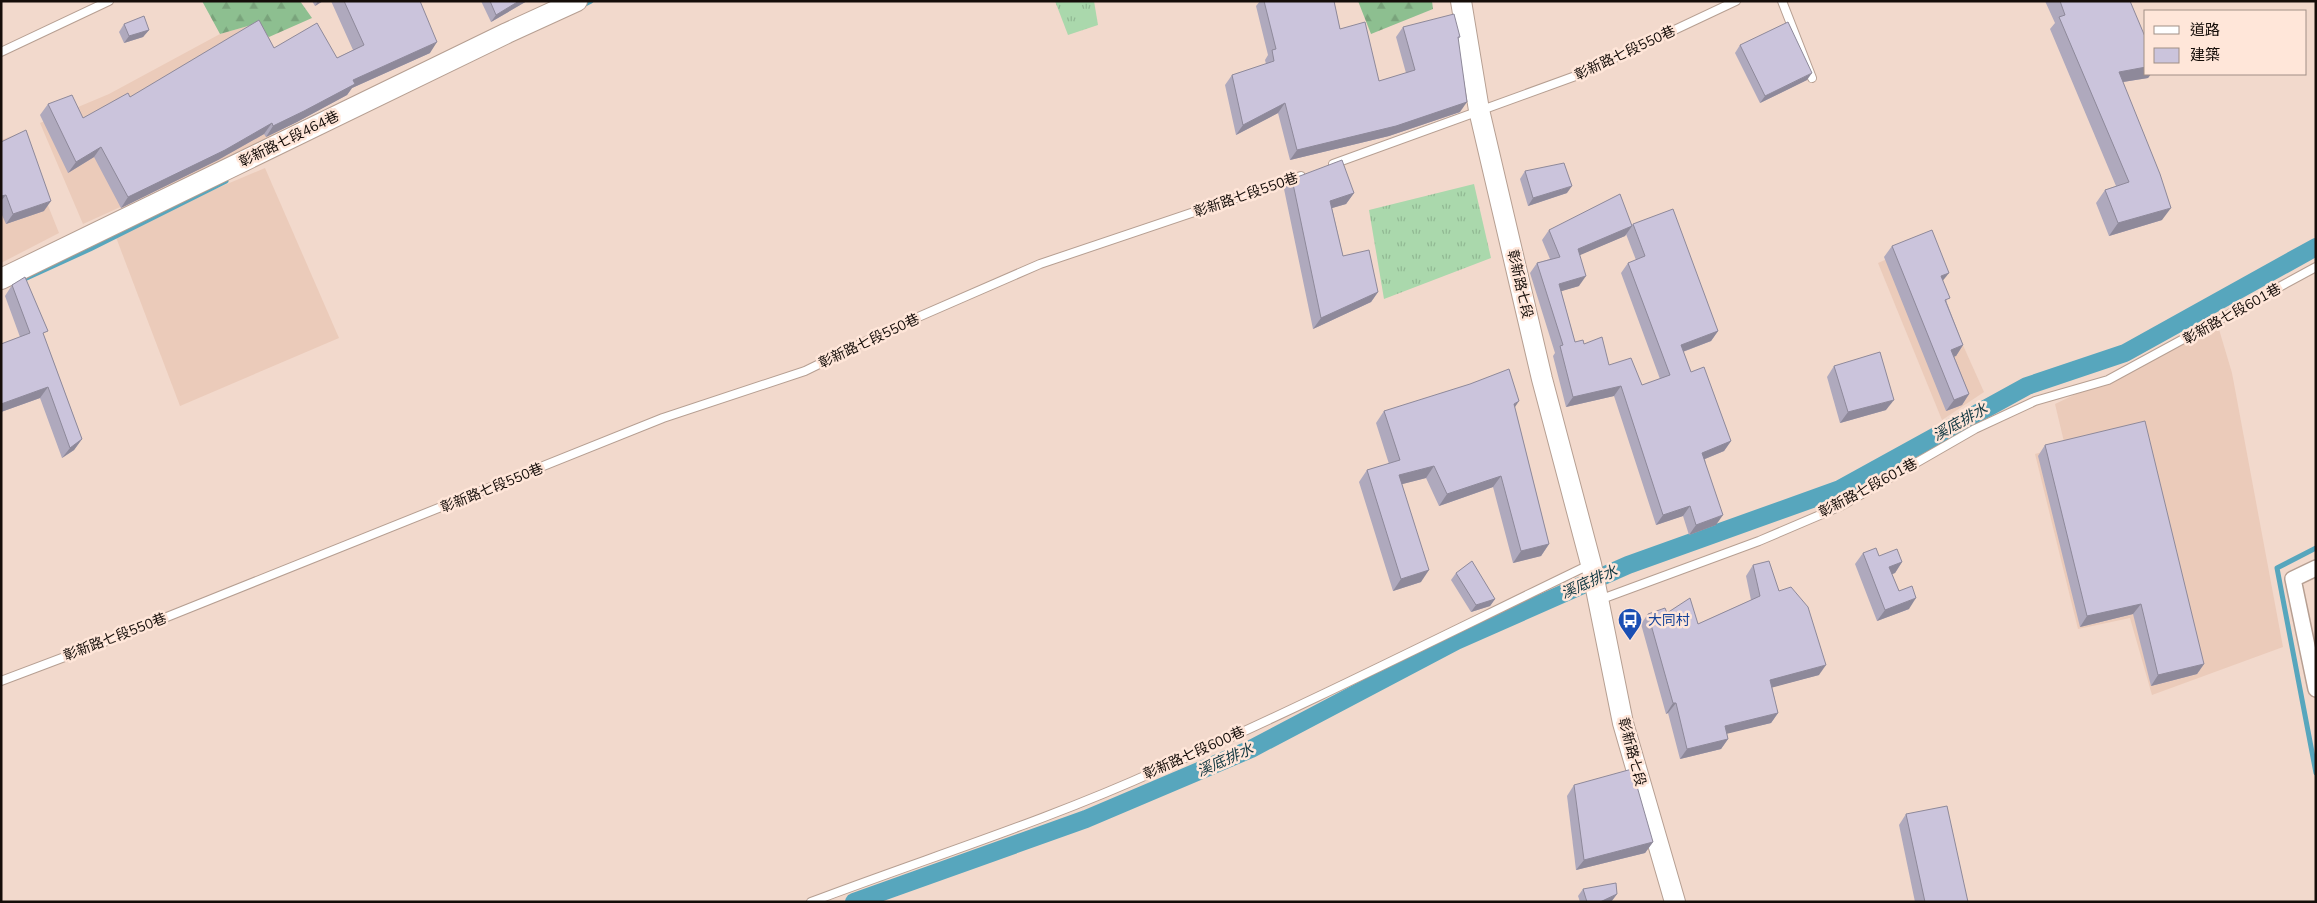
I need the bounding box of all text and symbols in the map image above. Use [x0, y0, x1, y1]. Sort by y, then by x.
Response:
legend [2144, 10, 2307, 75]
text: 道路 [2190, 20, 2220, 40]
street label: 彰新路七段550巷 [1571, 21, 1679, 85]
text: 建築 [2190, 45, 2220, 65]
street label: 彰新路七段464巷 [236, 107, 342, 171]
street label: 彰新路七段550巷 [1191, 168, 1301, 222]
street label: 彰新路七段 [1503, 248, 1537, 320]
street label: 彰新路七段601巷 [2180, 279, 2284, 349]
street label: 彰新路七段550巷 [815, 309, 923, 373]
water label: 溪底排水 [1929, 398, 1992, 445]
street label: 彰新路七段601巷 [1815, 454, 1921, 522]
street label: 彰新路七段550巷 [438, 459, 546, 517]
water label: 溪底排水 [1558, 560, 1621, 603]
bus stop icon: 大同村 [1617, 607, 1643, 641]
street label: 彰新路七段550巷 [61, 609, 169, 665]
place label: 大同村 [1648, 611, 1690, 630]
street label: 彰新路七段 [1614, 716, 1650, 788]
street label: 彰新路七段600巷 [1140, 722, 1248, 784]
water label: 溪底排水 [1194, 738, 1257, 781]

